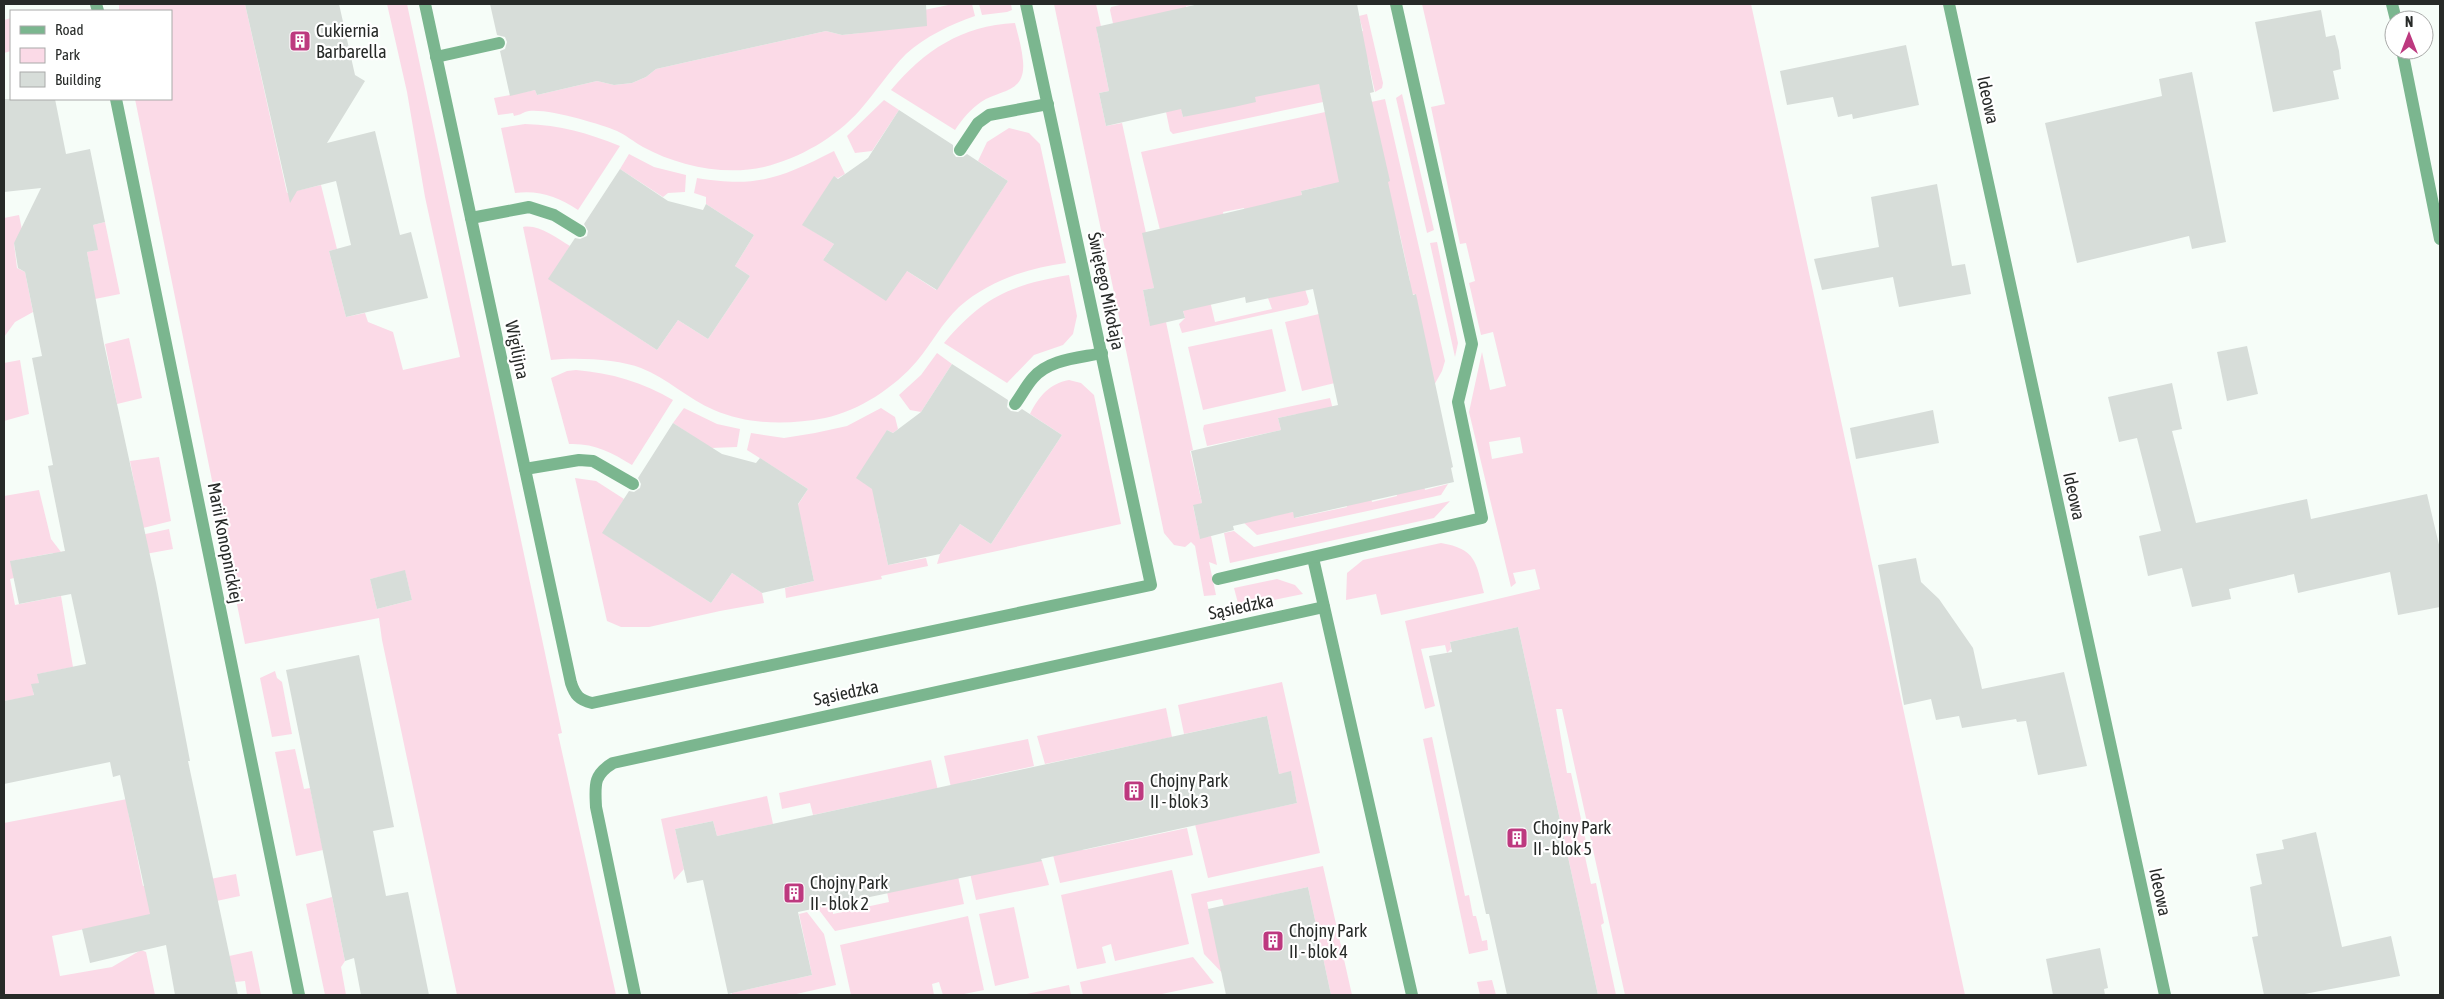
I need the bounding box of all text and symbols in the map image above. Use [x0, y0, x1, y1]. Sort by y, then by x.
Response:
legend [10, 10, 172, 100]
north arrow [2384, 10, 2434, 60]
text: N [2405, 14, 2413, 30]
place label: Cukiernia Barbarella [316, 20, 387, 62]
text: Road [55, 21, 84, 38]
building icon: Cukiernia Barbarella [288, 29, 312, 53]
text: Park [55, 46, 80, 63]
text: Building [55, 71, 101, 88]
street label: Ideowa [1973, 74, 2004, 126]
street label: Świętego Mikołaja [1084, 230, 1129, 352]
street label: Wigilijna [501, 319, 534, 381]
street label: Ideowa [2059, 470, 2090, 522]
street label: Marii Konopnickiej [203, 481, 247, 605]
street label: Sąsiedzka [1207, 589, 1275, 624]
street label: Sąsiedzka [812, 675, 880, 710]
place label: Chojny Park II - blok 3 [1150, 770, 1228, 812]
building icon: Chojny Park II - blok 3 [1122, 779, 1146, 803]
place label: Chojny Park II - blok 5 [1533, 817, 1611, 859]
building icon: Chojny Park II - blok 5 [1505, 826, 1529, 850]
street label: Ideowa [2145, 866, 2176, 918]
place label: Chojny Park II - blok 2 [810, 872, 888, 914]
building icon: Chojny Park II - blok 2 [782, 881, 806, 905]
place label: Chojny Park II - blok 4 [1289, 920, 1367, 962]
building icon: Chojny Park II - blok 4 [1261, 929, 1285, 953]

